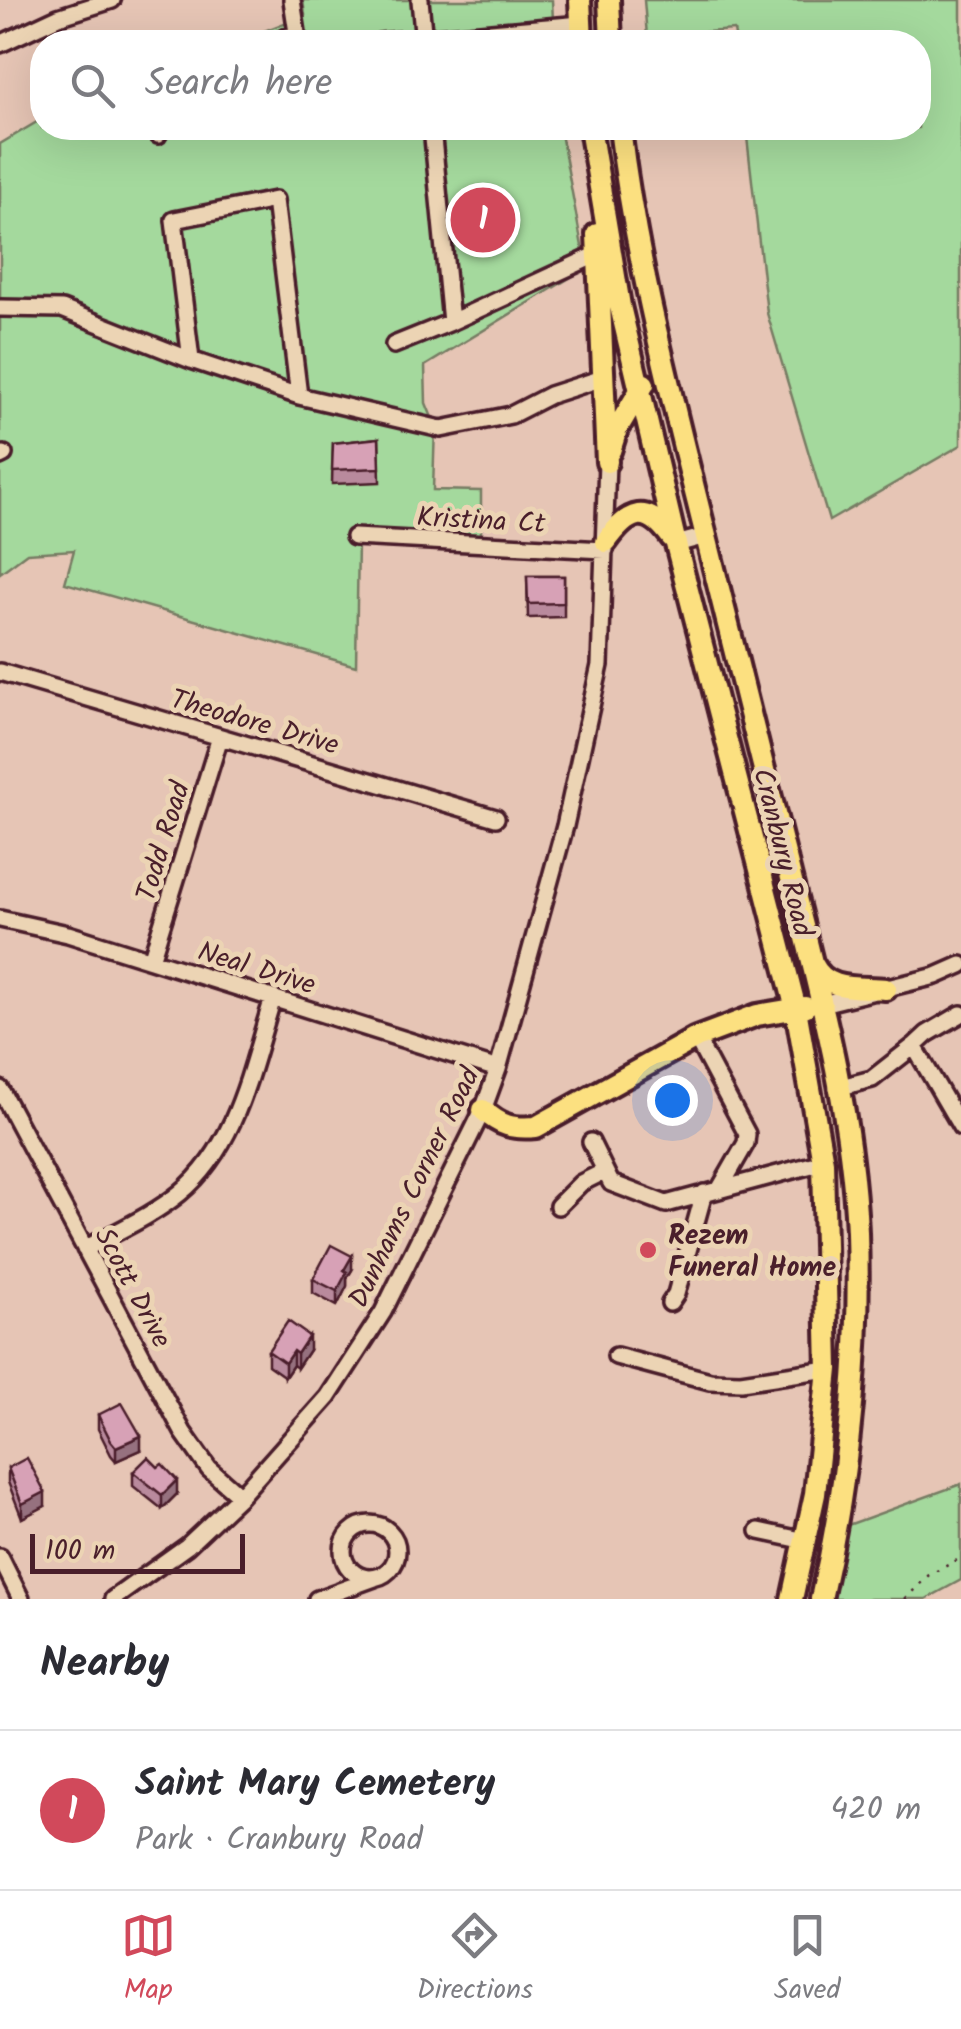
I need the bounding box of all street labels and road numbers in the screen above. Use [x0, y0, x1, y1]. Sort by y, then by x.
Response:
street label: Kristina Ct [415, 496, 548, 547]
street label: Theodore Drive [165, 678, 344, 769]
street label: Cranbury Road [739, 764, 824, 942]
street label: Todd Road [125, 775, 204, 907]
street label: Neal Drive [192, 930, 321, 1009]
street label: Dunhams Corner Road [337, 1059, 494, 1316]
street label: Scott Drive [81, 1220, 183, 1357]

